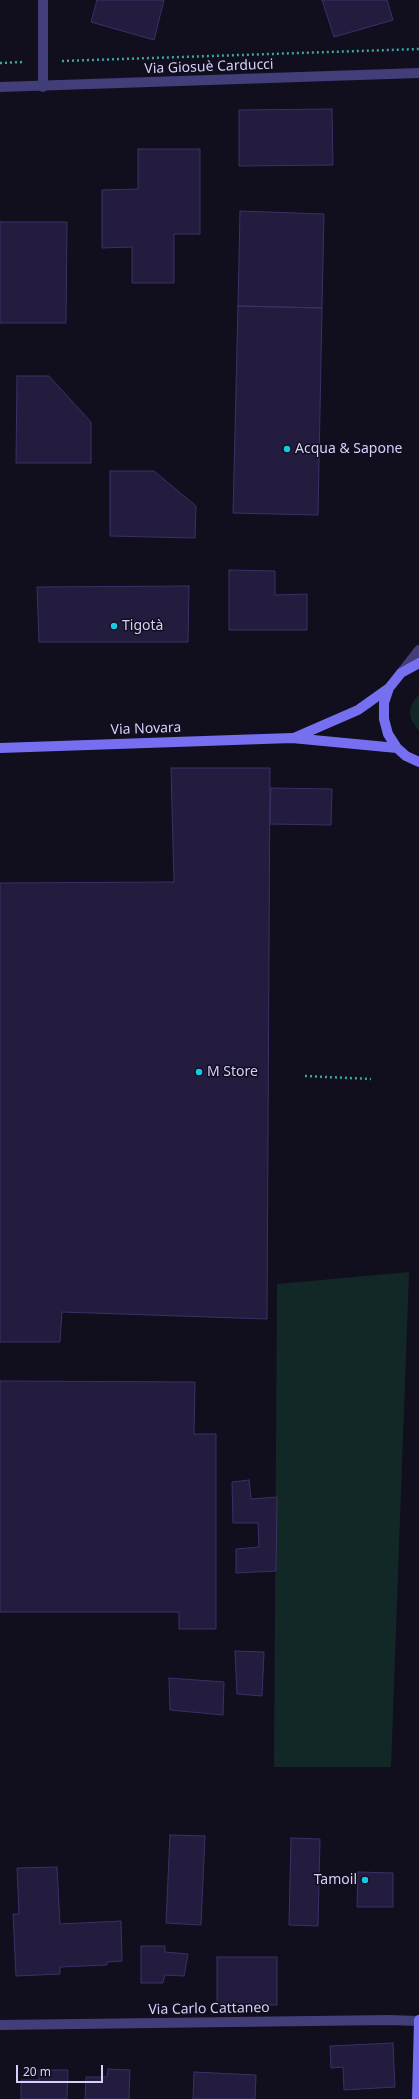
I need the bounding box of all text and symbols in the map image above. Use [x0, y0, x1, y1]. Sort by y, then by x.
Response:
street label: Via Giosuè Carducci [144, 56, 274, 78]
place label: Acqua & Sapone [295, 441, 402, 457]
marker: Acqua & Sapone [282, 444, 292, 454]
place label: Tigotà [122, 618, 163, 634]
marker: Tigotà [109, 621, 119, 631]
street label: Via Novara [110, 719, 182, 739]
place label: M Store [207, 1064, 258, 1080]
marker: M Store [194, 1067, 204, 1077]
place label: Tamoil [314, 1872, 357, 1888]
marker: Tamoil [360, 1875, 370, 1885]
street label: Via Carlo Cattaneo [148, 2000, 270, 2018]
scale bar [18, 2057, 105, 2083]
text: 20 m [23, 2063, 51, 2080]

